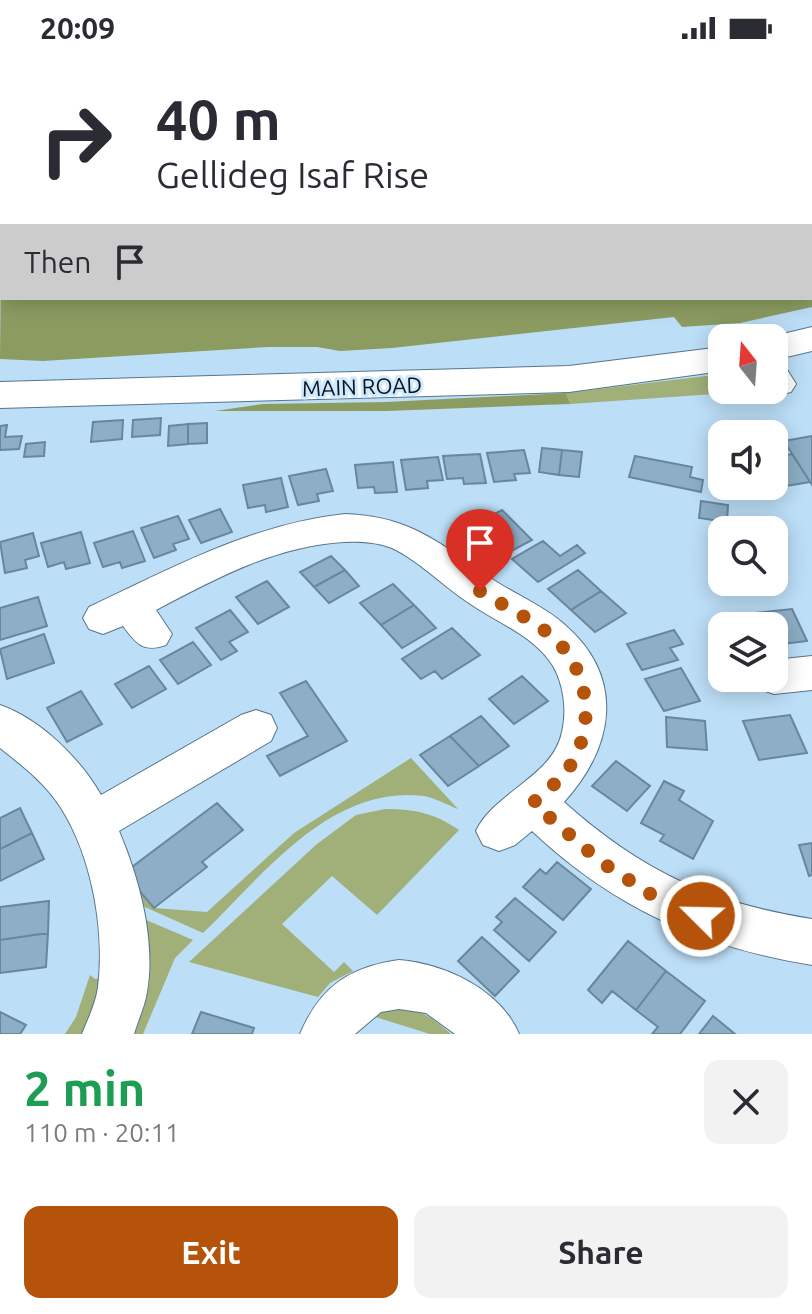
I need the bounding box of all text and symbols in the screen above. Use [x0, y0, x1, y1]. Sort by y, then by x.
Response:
text: 20:09 [40, 11, 115, 45]
icon: right [24, 88, 128, 192]
text: 40 m [156, 88, 281, 151]
text: Gellideg Isaf Rise [156, 154, 429, 195]
icon: arrive [108, 240, 152, 284]
text: Then [24, 245, 92, 279]
north arrow [708, 324, 788, 404]
map controls [708, 324, 788, 692]
street label: MAIN ROAD [302, 371, 422, 401]
button: sound [708, 420, 788, 500]
pin [446, 509, 514, 591]
button: search [708, 516, 788, 596]
icon: arrive [458, 521, 502, 565]
button: layers [708, 612, 788, 692]
position arrow [659, 874, 743, 958]
button: close [704, 1060, 788, 1144]
text: 2 min [24, 1061, 145, 1115]
text: 110 m · 20:11 [24, 1118, 180, 1147]
button: Exit [24, 1206, 398, 1298]
button: Share [414, 1206, 788, 1298]

